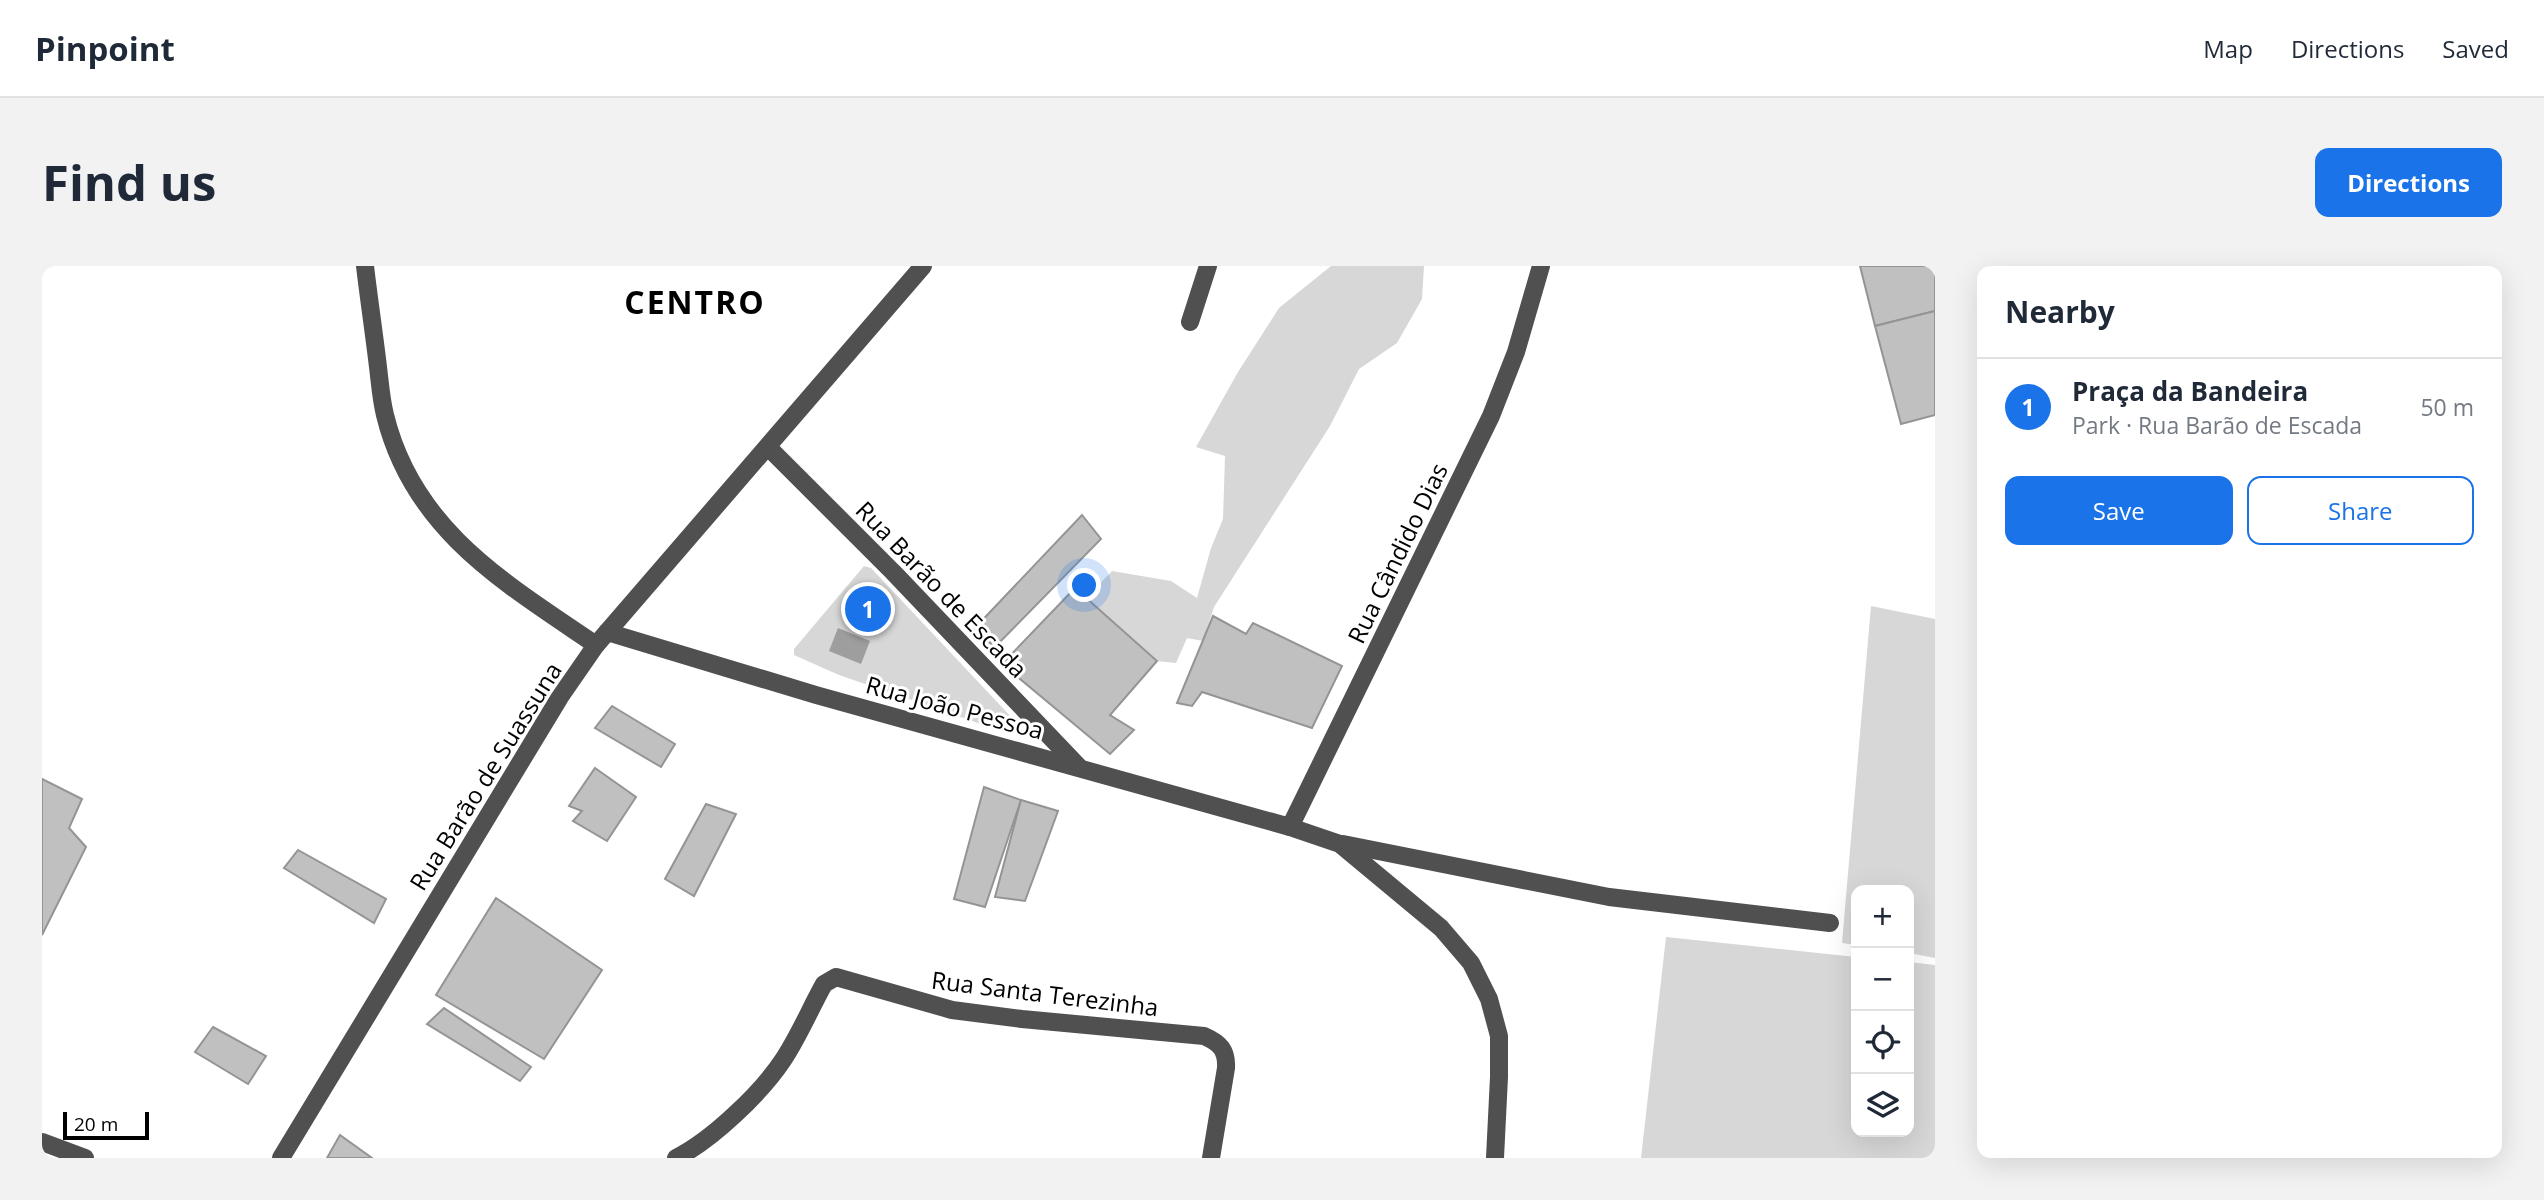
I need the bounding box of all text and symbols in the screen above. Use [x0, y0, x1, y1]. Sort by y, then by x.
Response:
text: Pinpoint [35, 26, 175, 71]
text: Map [2203, 32, 2253, 65]
text: Directions [2291, 32, 2404, 65]
text: Saved [2442, 32, 2509, 65]
button: Directions [2315, 148, 2502, 217]
text: Find us [42, 149, 216, 215]
district label: CENTRO [624, 280, 766, 323]
text: Nearby [2005, 291, 2115, 332]
text: Praça da Bandeira [2072, 373, 2308, 409]
text: 1 [2021, 391, 2035, 423]
text: 50 m [2420, 391, 2474, 423]
text: Park · Rua Barão de Escada [2072, 409, 2362, 441]
street label: Rua Cândido Dias [1339, 457, 1455, 649]
button: Save [2005, 476, 2233, 545]
button: Share [2247, 476, 2474, 545]
street label: Rua Barão de Escada [849, 493, 1035, 685]
your location [1067, 568, 1101, 602]
pin: 1 [845, 583, 891, 635]
street label: Rua Barão de Suassuna [401, 656, 569, 896]
street label: Rua João Pessoa [863, 667, 1047, 747]
map controls [1851, 885, 1914, 1137]
button: + [1851, 885, 1914, 948]
button: − [1851, 948, 1914, 1011]
street label: Rua Santa Terezinha [930, 963, 1160, 1023]
button: locate [1851, 1011, 1914, 1074]
button: layers [1851, 1074, 1914, 1137]
scale bar [63, 1109, 149, 1141]
text: 20 m [74, 1111, 118, 1137]

